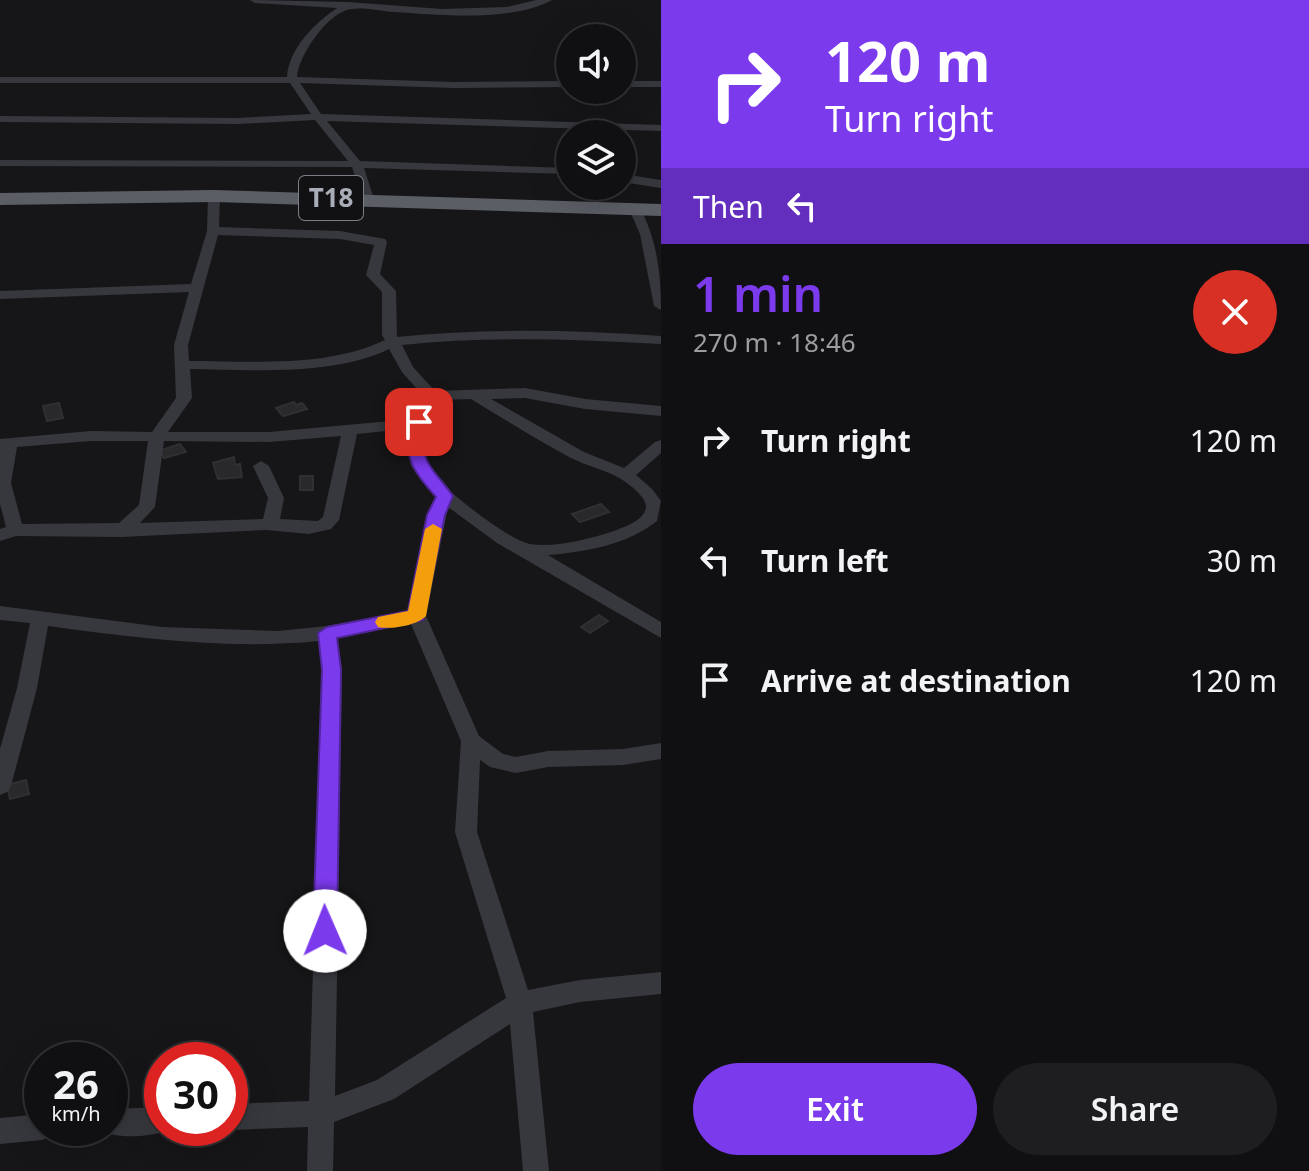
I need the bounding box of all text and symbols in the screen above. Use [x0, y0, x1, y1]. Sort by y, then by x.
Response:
text: 120 m [825, 22, 990, 98]
map controls [556, 24, 636, 200]
button: sound [556, 24, 636, 104]
icon: right [693, 32, 797, 136]
text: Turn right [825, 94, 993, 143]
button: layers [556, 120, 636, 200]
road number: T18 [299, 176, 363, 220]
icon: left [780, 184, 824, 228]
text: Then [693, 186, 764, 227]
text: 1 min [693, 261, 823, 326]
button: close [1193, 270, 1277, 354]
text: 270 m · 18:46 [693, 324, 856, 360]
pin [385, 388, 453, 456]
icon: arrive [397, 400, 441, 444]
icon: right [693, 418, 737, 462]
text: Turn right [761, 420, 911, 461]
text: 120 m [1190, 420, 1277, 461]
icon: left [693, 538, 737, 582]
text: Turn left [761, 540, 889, 581]
text: 30 m [1207, 540, 1277, 581]
icon: arrive [693, 658, 737, 702]
text: Arrive at destination [761, 660, 1071, 701]
text: 120 m [1190, 660, 1277, 701]
position arrow [283, 889, 367, 973]
speed limit sign: 30 [144, 1042, 248, 1146]
text: 26 [53, 1056, 99, 1111]
button: Exit [693, 1063, 977, 1155]
button: Share [993, 1063, 1277, 1155]
text: km/h [51, 1100, 101, 1127]

